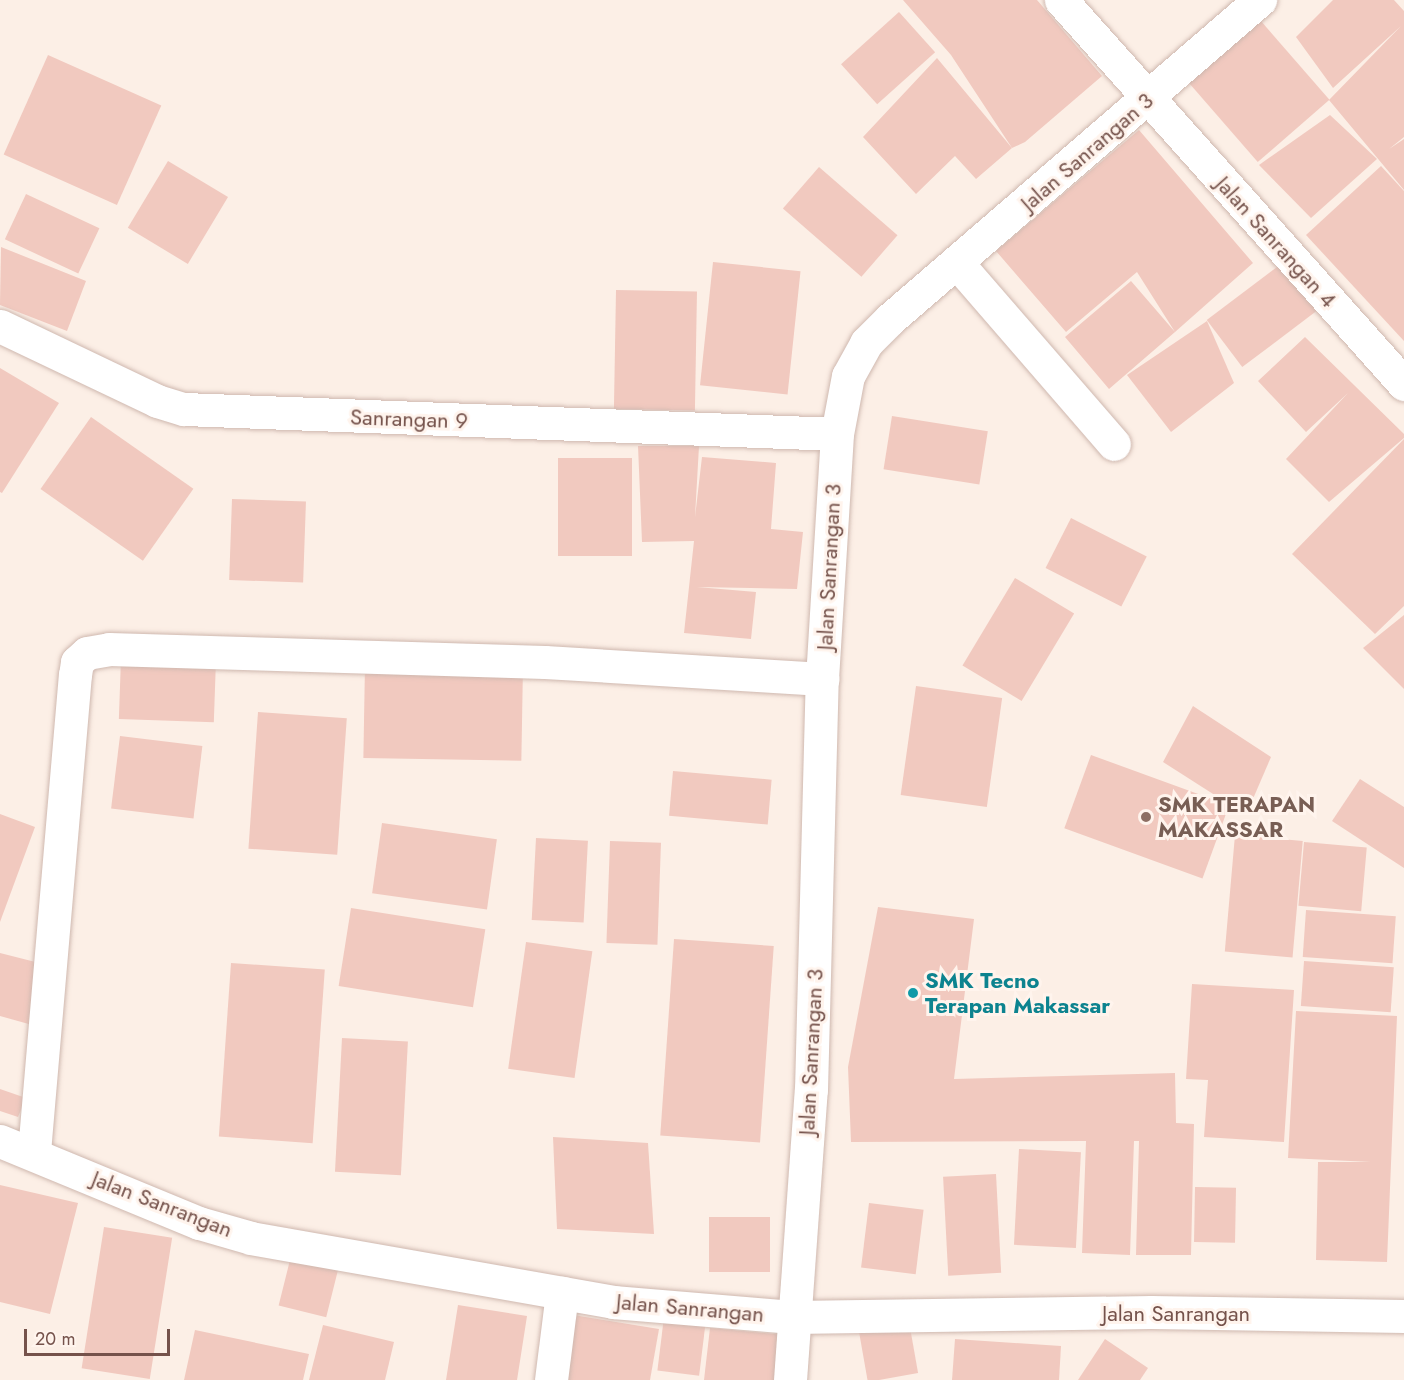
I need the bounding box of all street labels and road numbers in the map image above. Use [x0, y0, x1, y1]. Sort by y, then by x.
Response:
street label: Jalan Sanrangan 3 [1015, 87, 1159, 217]
street label: Jalan Sanrangan 4 [1210, 171, 1342, 313]
street label: Sanrangan 9 [350, 404, 468, 434]
street label: Jalan Sanrangan 3 [811, 483, 847, 651]
street label: Jalan Sanrangan 3 [793, 968, 829, 1136]
street label: Jalan Sanrangan [88, 1165, 236, 1243]
street label: Jalan Sanrangan [615, 1288, 765, 1328]
street label: Jalan Sanrangan [1102, 1301, 1250, 1327]

